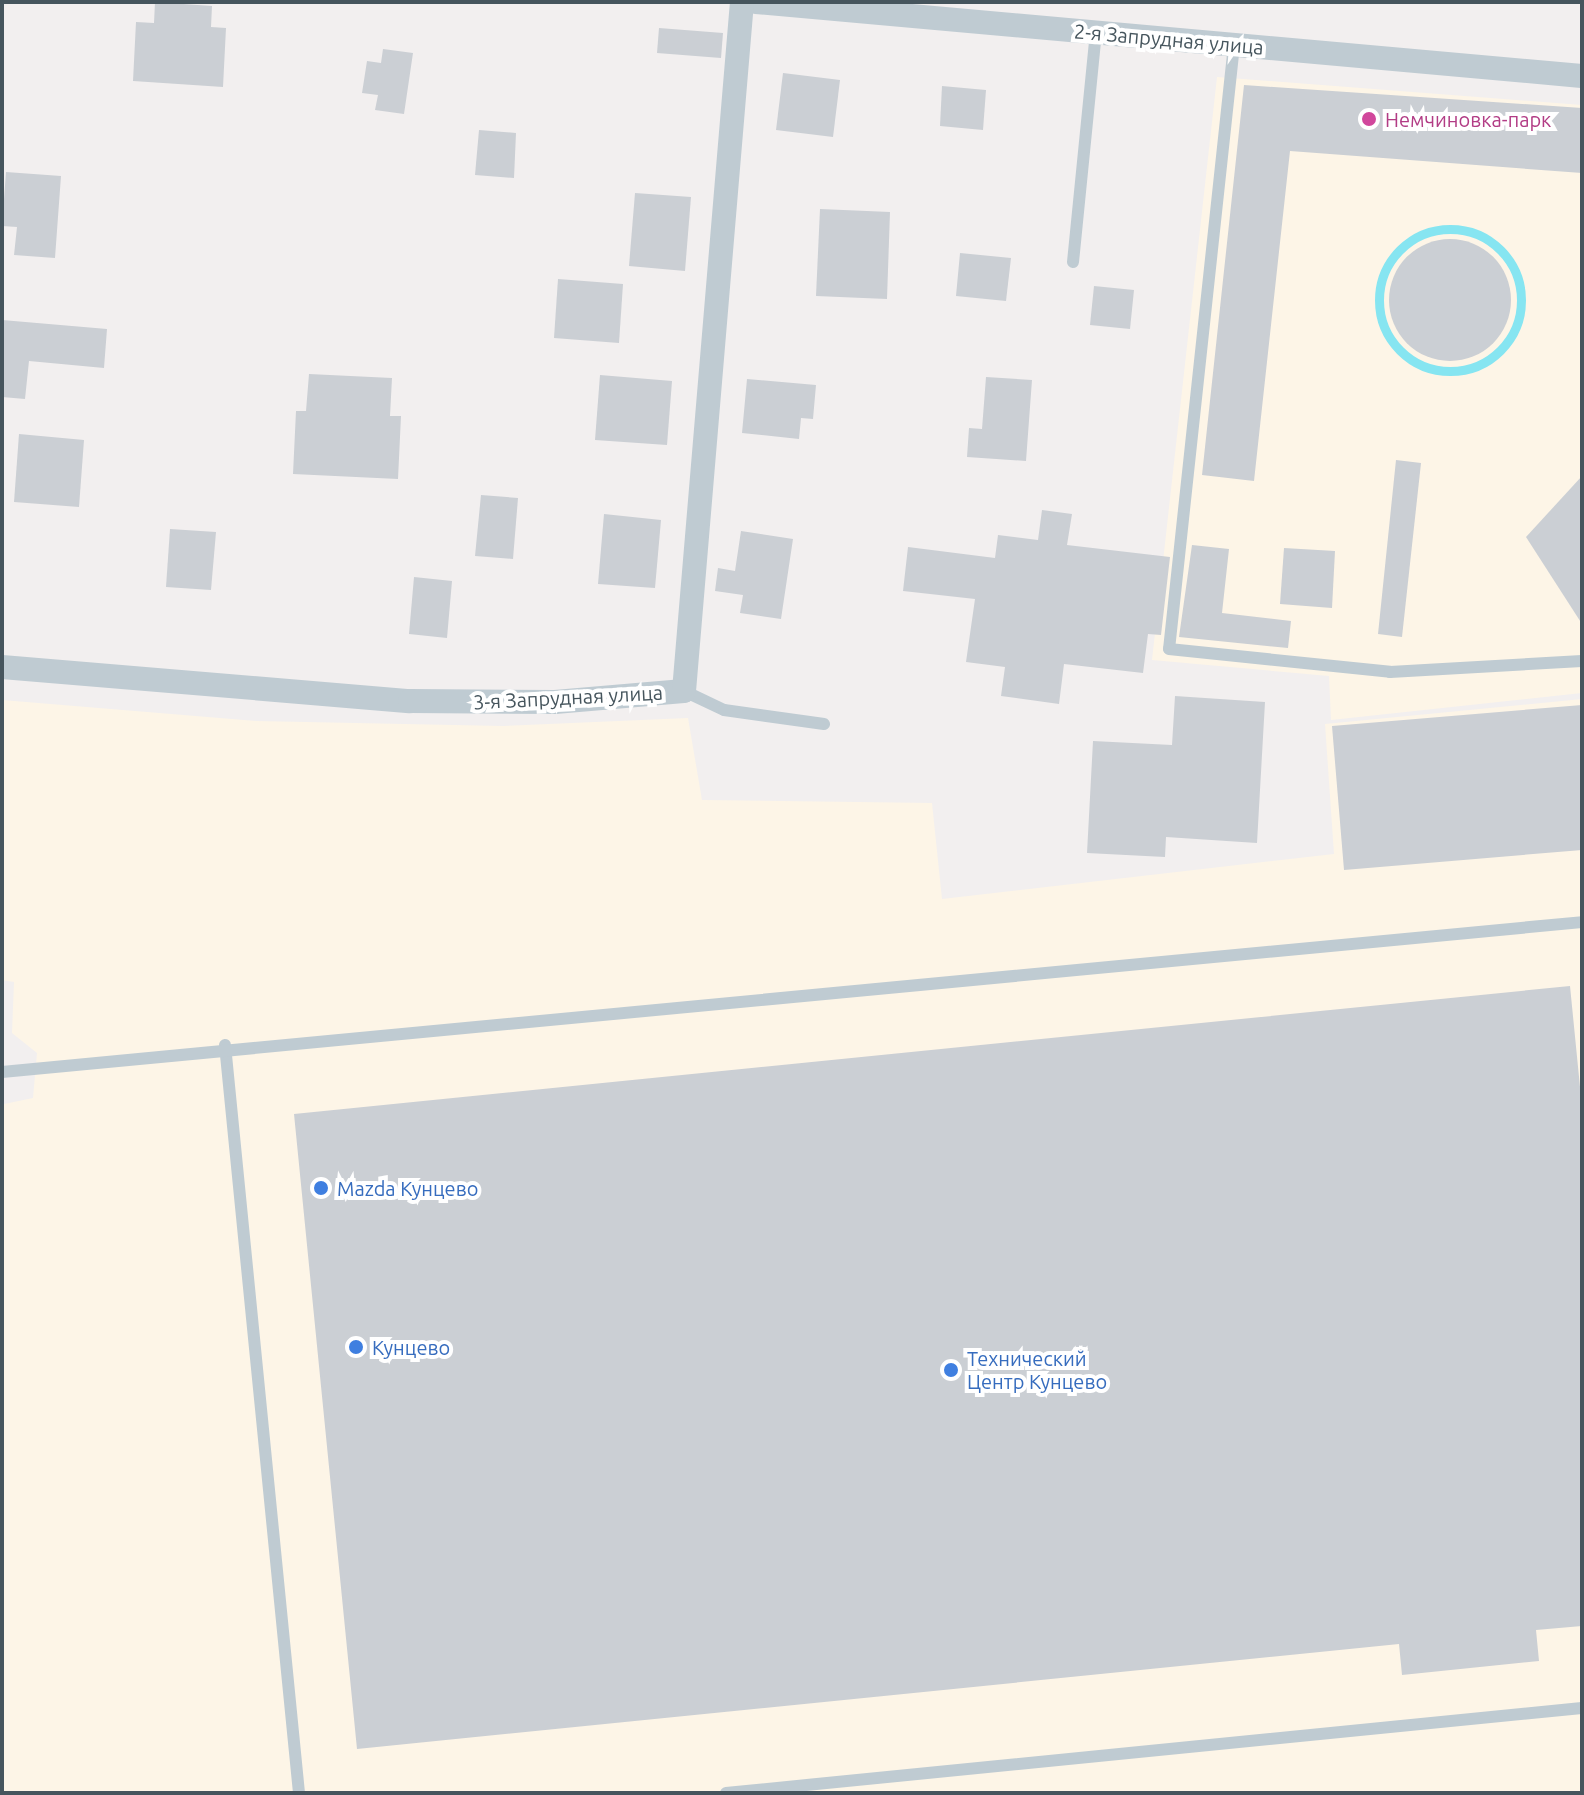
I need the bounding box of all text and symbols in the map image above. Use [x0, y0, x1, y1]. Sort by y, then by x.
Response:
street label: 2-я Запрудная улица [1073, 19, 1265, 59]
place label: Немчиновка-парк [1385, 107, 1551, 131]
marker: Немчиновка-парк [1360, 110, 1378, 128]
street label: 3-я Запрудная улица [472, 680, 664, 714]
place label: Mazda Кунцево [337, 1176, 478, 1200]
marker: Mazda Кунцево [312, 1179, 330, 1197]
place label: Кунцево [372, 1335, 450, 1359]
marker: Кунцево [347, 1338, 365, 1356]
place label: Технический Центр Кунцево [967, 1346, 1107, 1393]
marker: Технический Центр Кунцево [942, 1361, 960, 1379]

